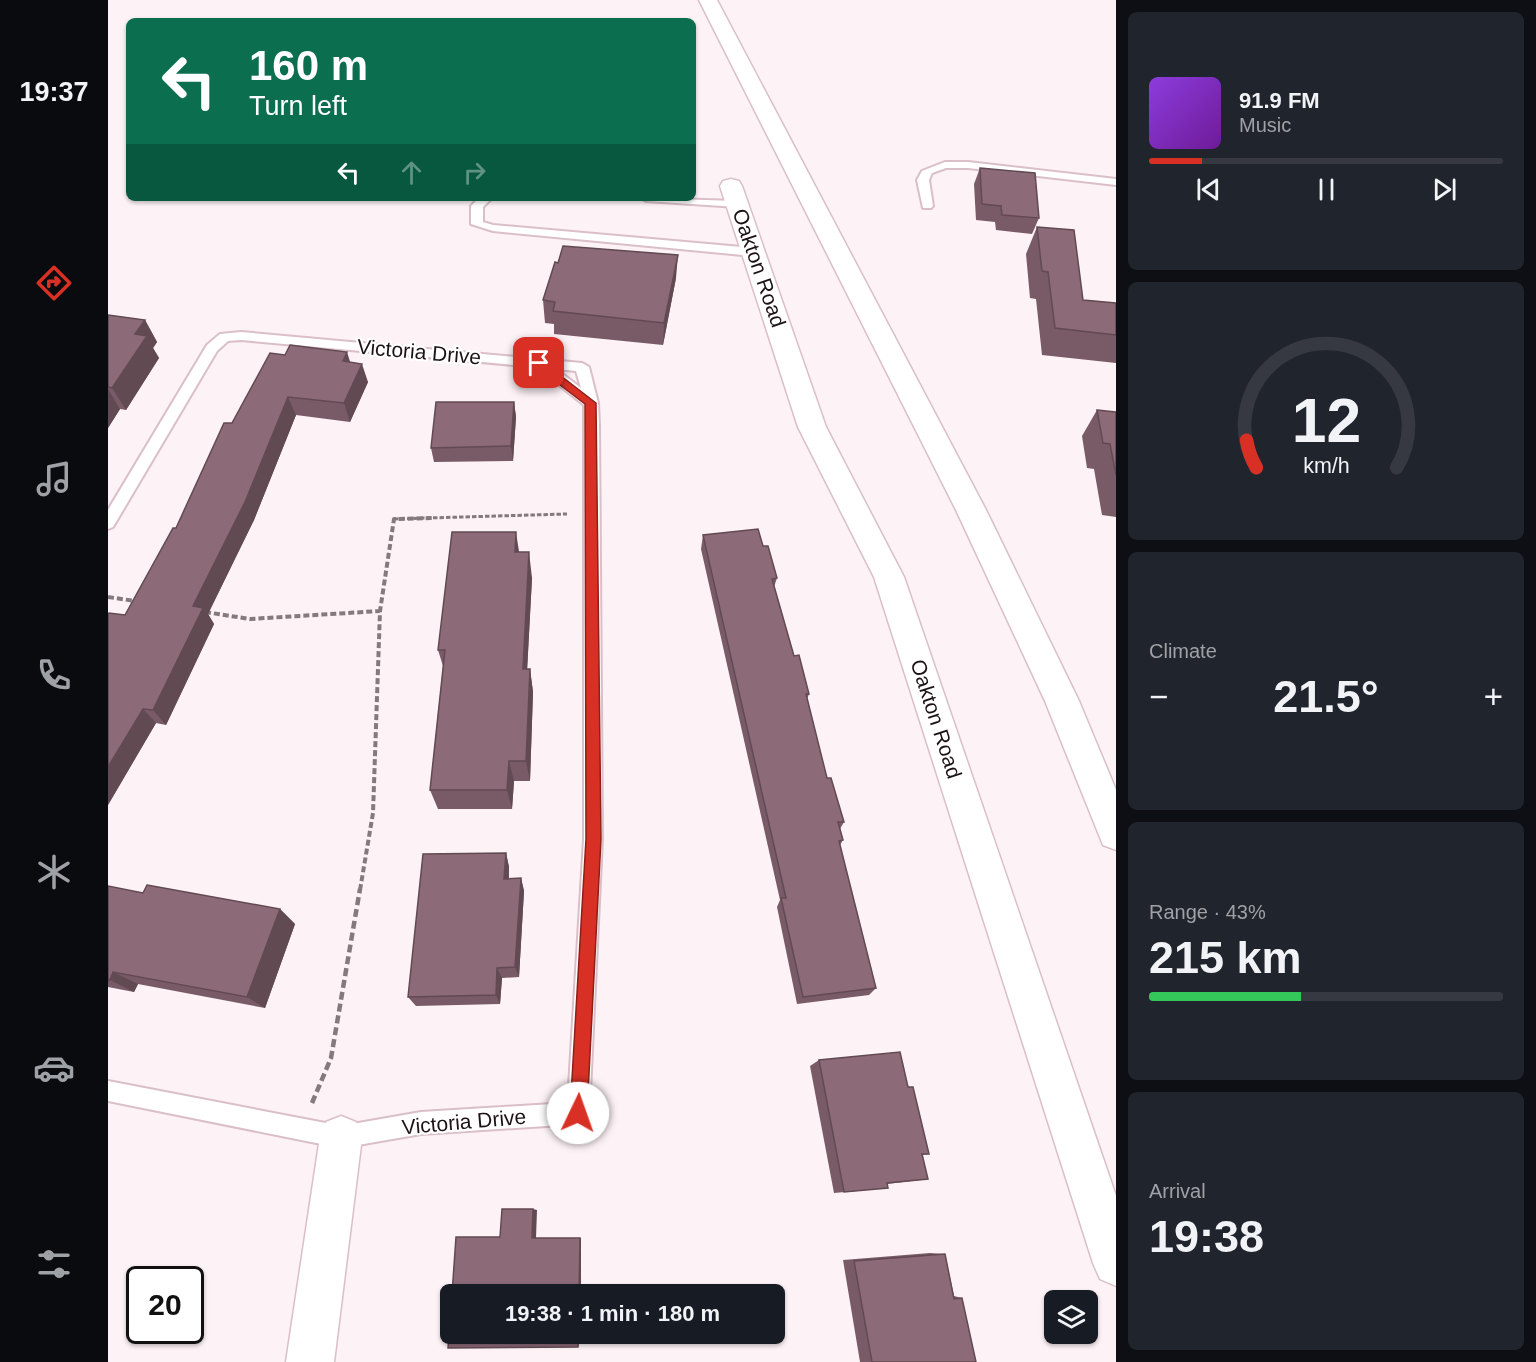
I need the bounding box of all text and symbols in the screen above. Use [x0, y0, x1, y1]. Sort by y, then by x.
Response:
icon: left [150, 42, 228, 120]
text: 160 m [249, 42, 368, 89]
text: 19:37 [19, 77, 89, 107]
text: 91.9 FM [1239, 88, 1320, 113]
text: Turn left [249, 91, 347, 121]
text: Music [1239, 114, 1291, 136]
icon: left [332, 156, 365, 189]
icon: ahead [395, 156, 428, 189]
icon: right [458, 156, 491, 189]
icon: previous [1192, 173, 1225, 206]
icon: pause [1310, 173, 1343, 206]
icon: next [1428, 173, 1461, 206]
street label: Oakton Road [728, 206, 790, 330]
icon: directions [33, 262, 75, 304]
street label: Victoria Drive [356, 335, 482, 368]
pin [513, 337, 564, 388]
icon: arrive [522, 346, 555, 379]
text: 12 [1291, 386, 1361, 455]
text: km/h [1303, 454, 1349, 478]
icon: music [33, 458, 75, 500]
text: Climate [1149, 640, 1217, 662]
icon: phone [33, 654, 75, 696]
street label: Oakton Road [906, 656, 967, 781]
text: 21.5° [1273, 671, 1379, 722]
text: − [1149, 678, 1168, 715]
text: + [1484, 678, 1503, 715]
icon: climate [33, 851, 75, 893]
text: Range · 43% [1149, 901, 1266, 923]
text: 215 km [1149, 932, 1302, 983]
icon: car [33, 1047, 75, 1089]
position arrow [546, 1081, 610, 1145]
street label: Victoria Drive [401, 1105, 527, 1138]
text: Arrival [1149, 1180, 1206, 1202]
text: 19:38 [1149, 1211, 1264, 1262]
icon: filters [33, 1243, 75, 1285]
speed limit sign: 20 [126, 1266, 204, 1344]
map controls [1044, 1290, 1098, 1344]
button: layers [1044, 1290, 1098, 1344]
text: 19:38 · 1 min · 180 m [505, 1301, 720, 1326]

